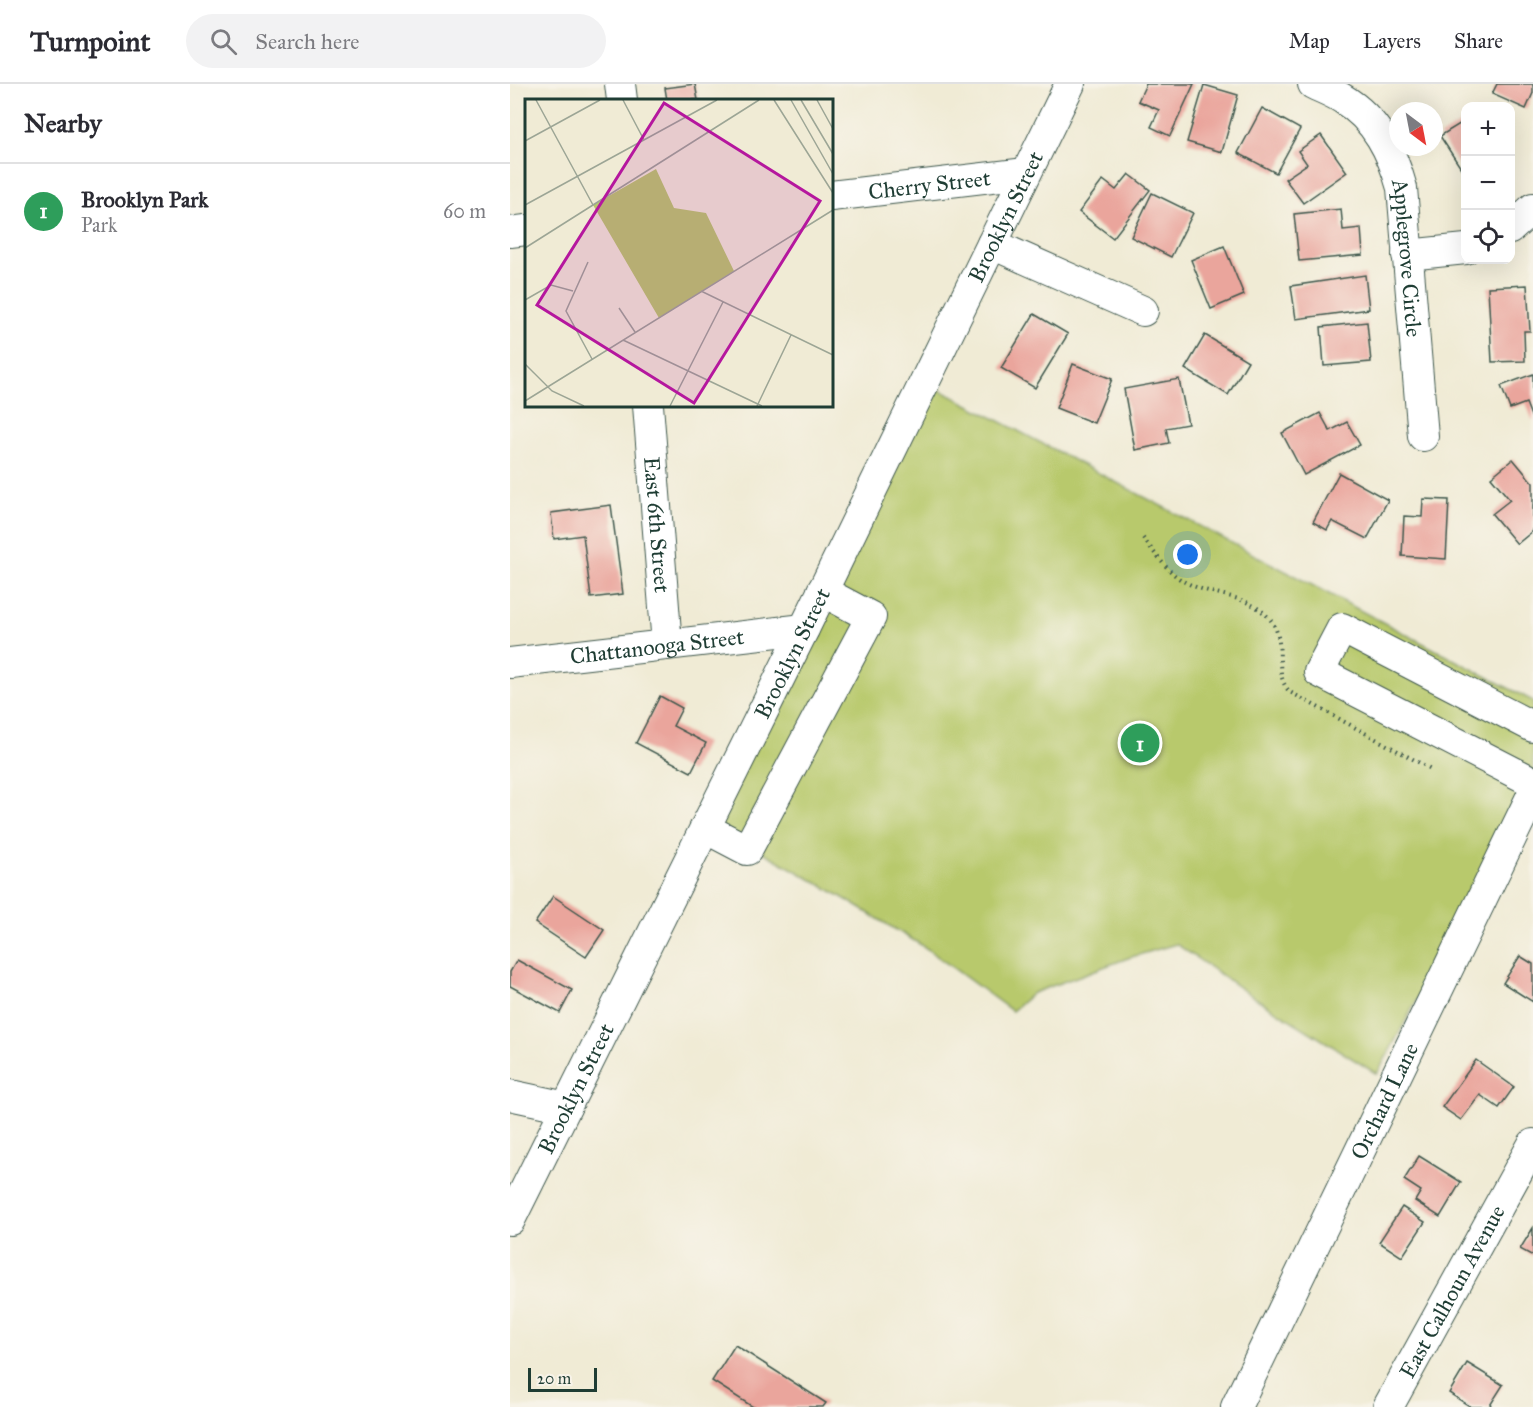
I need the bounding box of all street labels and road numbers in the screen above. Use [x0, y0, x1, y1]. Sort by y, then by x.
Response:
street label: Brooklyn Street [962, 147, 1049, 287]
street label: Cherry Street [867, 164, 992, 205]
street label: Applegrove Circle [1386, 174, 1428, 338]
street label: East 6th Street [638, 456, 676, 594]
street label: Brooklyn Street [749, 583, 836, 723]
street label: Chattanooga Street [569, 623, 746, 670]
street label: Brooklyn Street [532, 1019, 620, 1158]
street label: Orchard Lane [1345, 1038, 1424, 1164]
street label: East Calhoun Avenue [1394, 1200, 1511, 1383]

